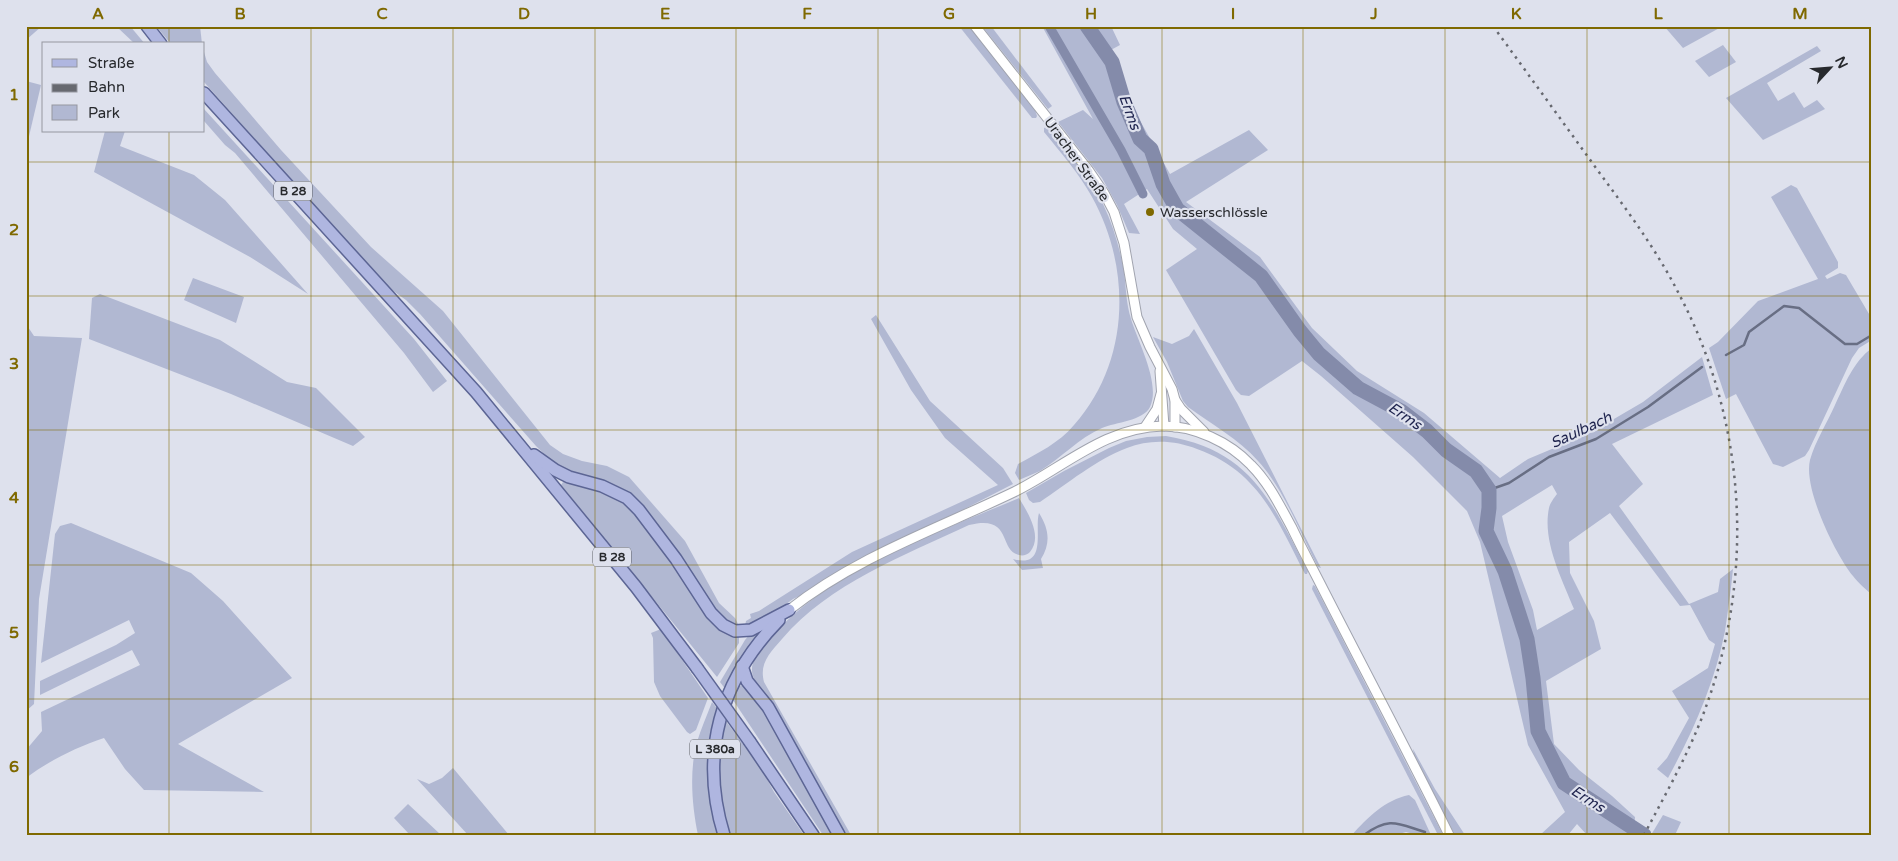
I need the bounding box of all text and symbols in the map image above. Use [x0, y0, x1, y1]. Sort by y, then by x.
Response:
text: A [92, 4, 104, 24]
text: B [234, 4, 246, 24]
text: C [376, 4, 388, 24]
text: D [518, 4, 530, 24]
text: E [660, 4, 670, 24]
text: F [802, 4, 812, 24]
text: G [943, 4, 955, 24]
text: H [1085, 4, 1097, 24]
text: I [1231, 4, 1235, 24]
text: J [1369, 4, 1378, 24]
text: K [1511, 4, 1522, 24]
text: L [1653, 4, 1663, 24]
text: M [1792, 4, 1808, 24]
legend [42, 42, 205, 132]
north arrow [1806, 42, 1856, 92]
text: Straße [88, 54, 134, 72]
text: N [1831, 54, 1851, 71]
text: Bahn [88, 78, 125, 96]
text: 1 [9, 85, 19, 105]
water label: Erms [1115, 92, 1145, 134]
text: Park [88, 104, 120, 122]
street label: Uracher Straße [1040, 114, 1113, 205]
road number: B 28 [274, 182, 312, 200]
place label: Wasserschlössle [1160, 204, 1268, 221]
marker: Wasserschlössle [1144, 206, 1156, 218]
text: 2 [9, 220, 19, 240]
text: 3 [9, 354, 19, 374]
water label: Erms [1385, 398, 1427, 435]
water label: Saulbach [1548, 408, 1615, 452]
text: 4 [9, 488, 19, 508]
road number: B 28 [593, 548, 631, 566]
text: 5 [9, 623, 19, 643]
road number: L 380a [690, 740, 740, 759]
text: 6 [9, 757, 19, 777]
water label: Erms [1568, 782, 1610, 817]

